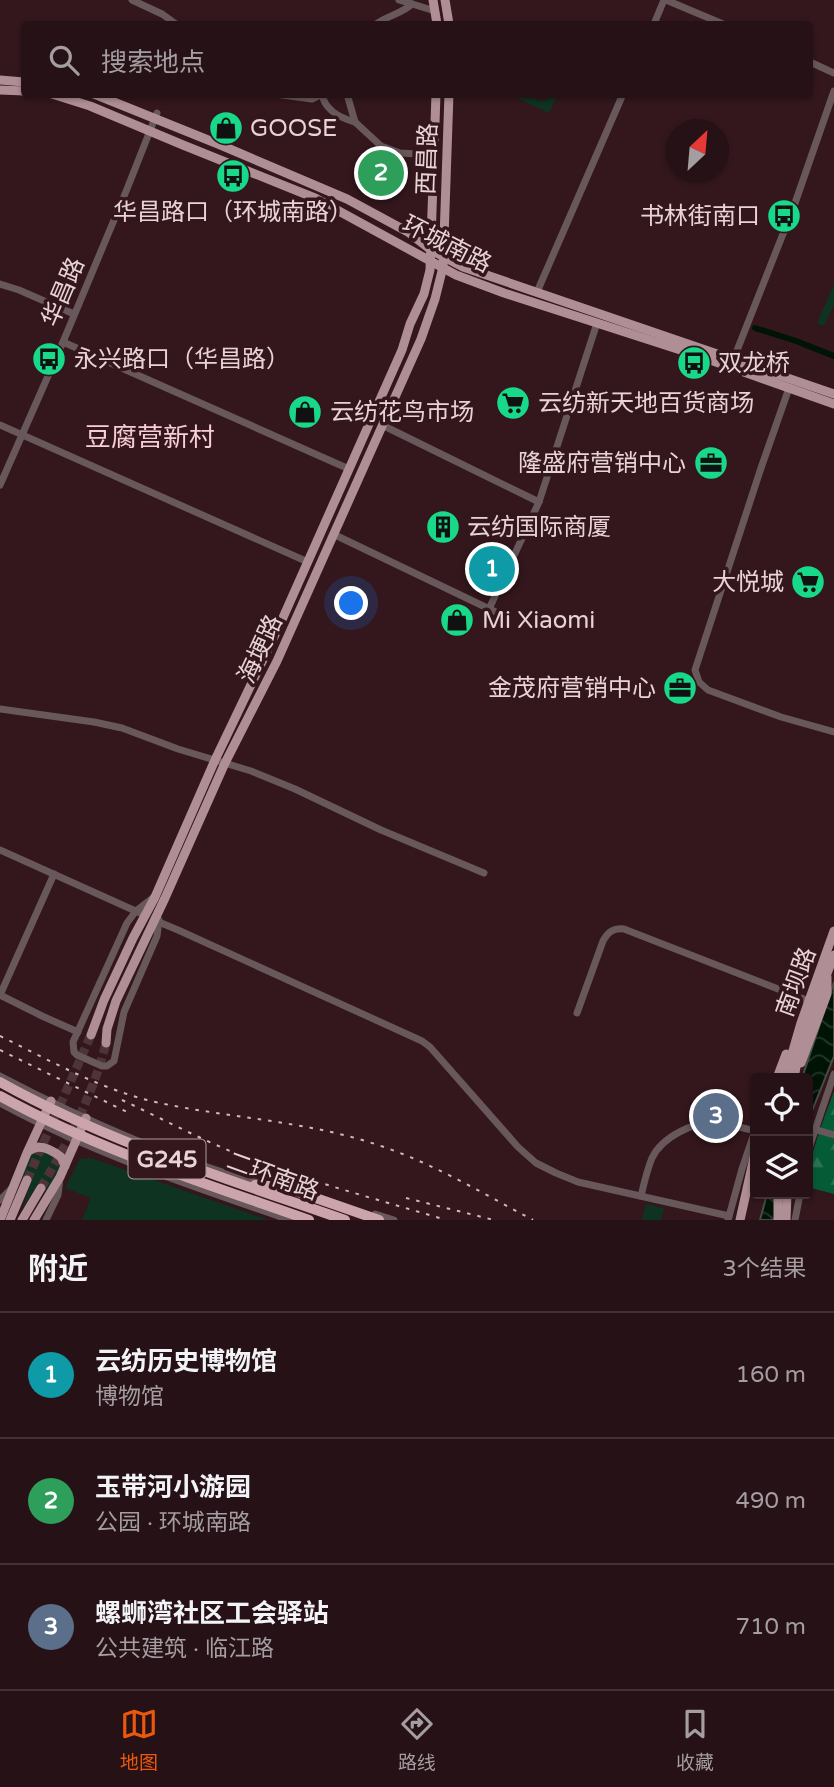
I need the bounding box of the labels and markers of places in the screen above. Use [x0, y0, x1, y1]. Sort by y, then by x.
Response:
shop icon: GOOSE [207, 109, 245, 147]
place label: GOOSE [250, 114, 337, 143]
pin: 2 [358, 147, 404, 199]
bus stop icon: 华昌路口（环城南路） [214, 157, 252, 195]
bus stop icon: 书林街南口 [765, 197, 803, 235]
place label: 华昌路口（环城南路） [113, 198, 353, 227]
place label: 书林街南口 [640, 202, 760, 231]
bus stop icon: 永兴路口（华昌路） [30, 340, 68, 378]
bus stop icon: 双龙桥 [675, 344, 713, 382]
place label: 永兴路口（华昌路） [74, 345, 290, 374]
place label: 双龙桥 [718, 349, 790, 378]
supermarket icon: 云纺新天地百货商场 [494, 384, 532, 422]
place label: 云纺新天地百货商场 [538, 389, 754, 418]
shop icon: 云纺花鸟市场 [286, 393, 324, 431]
place label: 云纺花鸟市场 [330, 398, 474, 427]
office icon: 隆盛府营销中心 [692, 444, 730, 482]
place label: 隆盛府营销中心 [518, 449, 686, 478]
building icon: 云纺国际商厦 [424, 508, 462, 546]
place label: 云纺国际商厦 [467, 513, 611, 542]
pin: 1 [469, 543, 515, 595]
supermarket icon: 大悦城 [789, 563, 827, 601]
place label: 大悦城 [712, 568, 784, 597]
shop icon: Mi Xiaomi [438, 601, 476, 639]
place label: Mi Xiaomi [482, 606, 595, 635]
office icon: 金茂府营销中心 [661, 669, 699, 707]
place label: 金茂府营销中心 [488, 674, 656, 703]
pin: 3 [693, 1090, 739, 1142]

